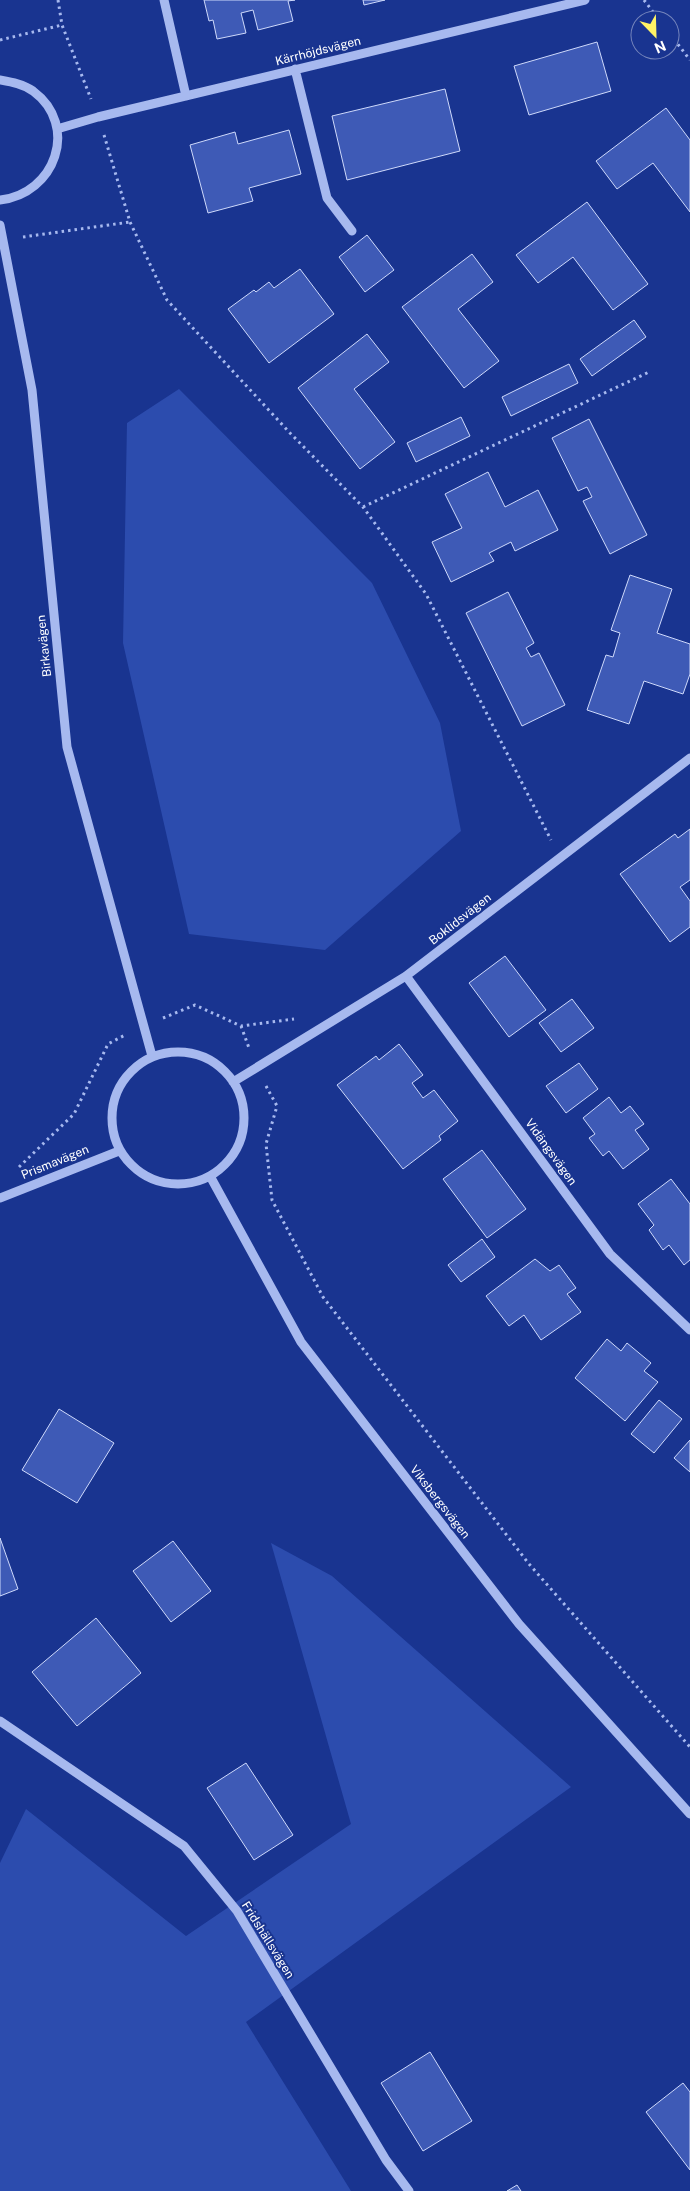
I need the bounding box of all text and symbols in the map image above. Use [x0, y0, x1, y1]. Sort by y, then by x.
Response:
north arrow [630, 10, 680, 60]
street label: Kärrhöjdsvägen [274, 34, 362, 68]
text: N [652, 37, 668, 56]
street label: Birkavägen [34, 614, 54, 678]
street label: Boklidsvägen [426, 890, 494, 948]
street label: Vidängsvägen [522, 1116, 580, 1188]
street label: Prismavägen [19, 1142, 91, 1182]
street label: Viksbergsvägen [407, 1463, 473, 1541]
street label: Fridshällsvägen [239, 1899, 297, 1981]

